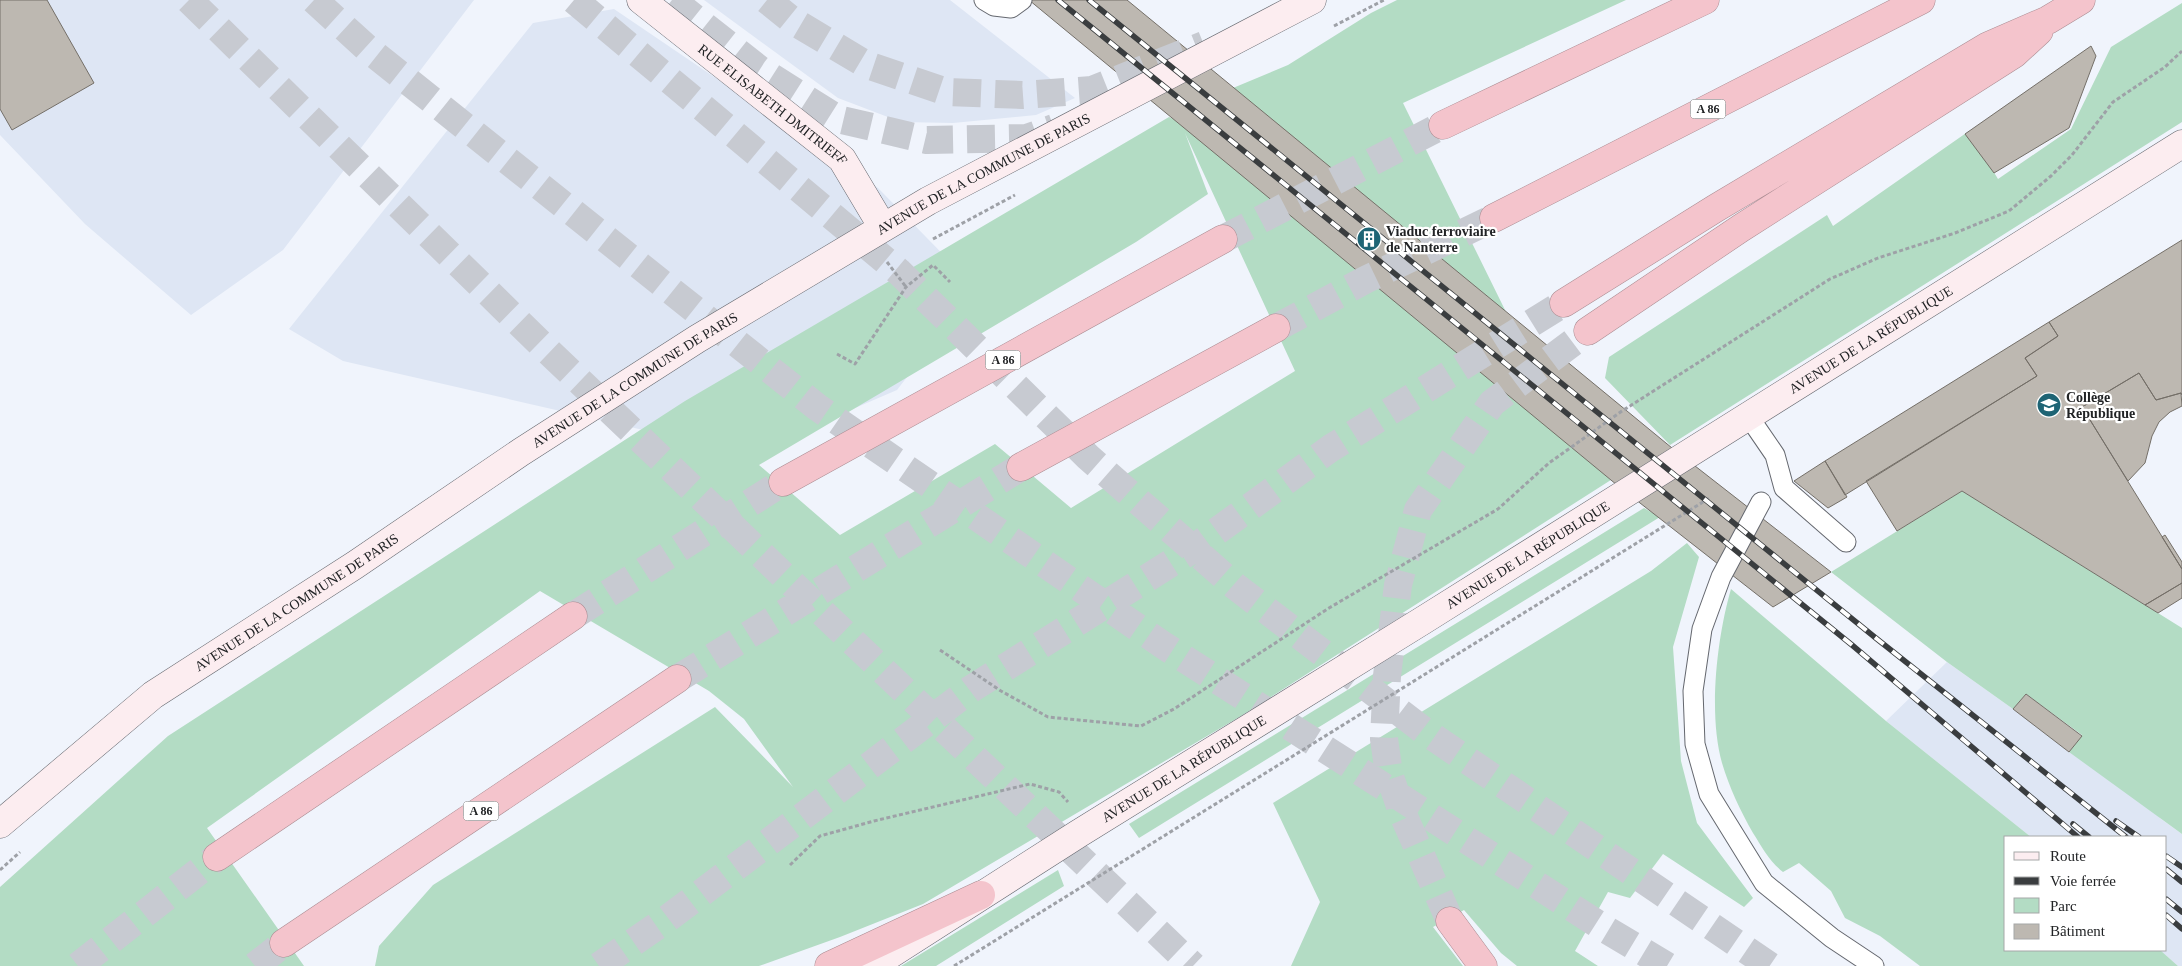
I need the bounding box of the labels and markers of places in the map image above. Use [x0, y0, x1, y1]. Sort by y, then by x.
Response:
place label: Viaduc ferroviaire de Nanterre [1386, 224, 1496, 255]
building icon: Viaduc ferroviaire de Nanterre [1356, 226, 1382, 252]
place label: Collège République [2066, 390, 2135, 421]
school or university icon: Collège République [2036, 392, 2062, 418]

